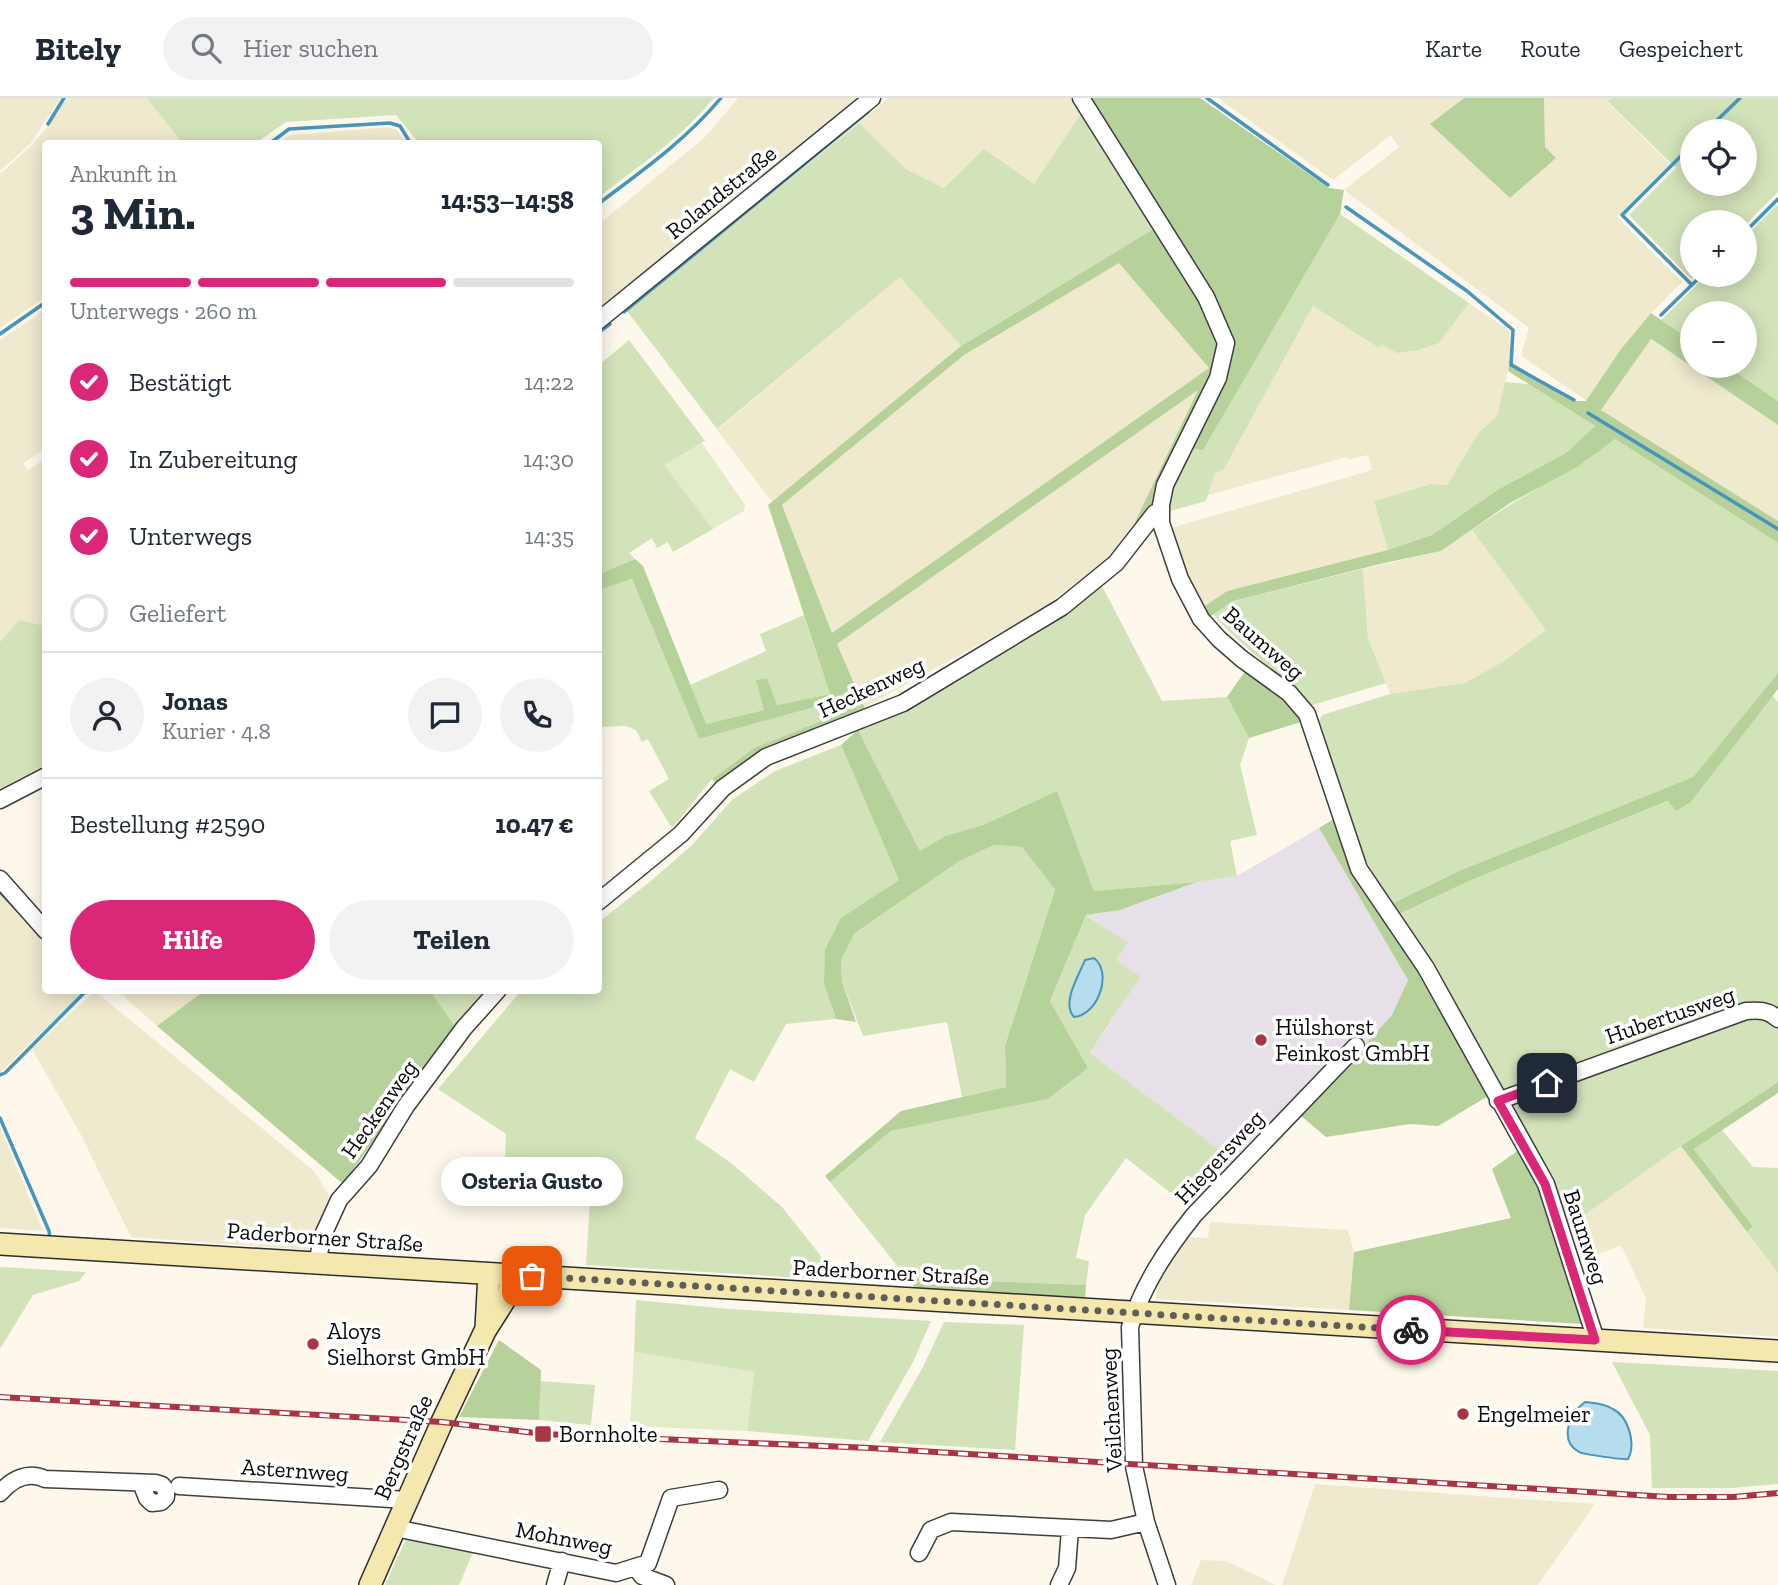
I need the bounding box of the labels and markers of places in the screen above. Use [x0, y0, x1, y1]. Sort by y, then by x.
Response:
place label: Hülshorst Feinkost GmbH [1275, 1013, 1430, 1067]
marker: Hülshorst Feinkost GmbH [1253, 1032, 1269, 1048]
pin [1517, 1053, 1577, 1113]
callout: Osteria Gusto [441, 1157, 623, 1206]
pin [502, 1246, 562, 1306]
place label: Aloys Sielhorst GmbH [327, 1317, 486, 1371]
marker: Aloys Sielhorst GmbH [305, 1336, 321, 1352]
place label: Engelmeier [1477, 1400, 1591, 1428]
marker: Engelmeier [1455, 1406, 1471, 1422]
place label: Bornholte [559, 1420, 658, 1448]
marker: Bornholte [533, 1424, 553, 1444]

